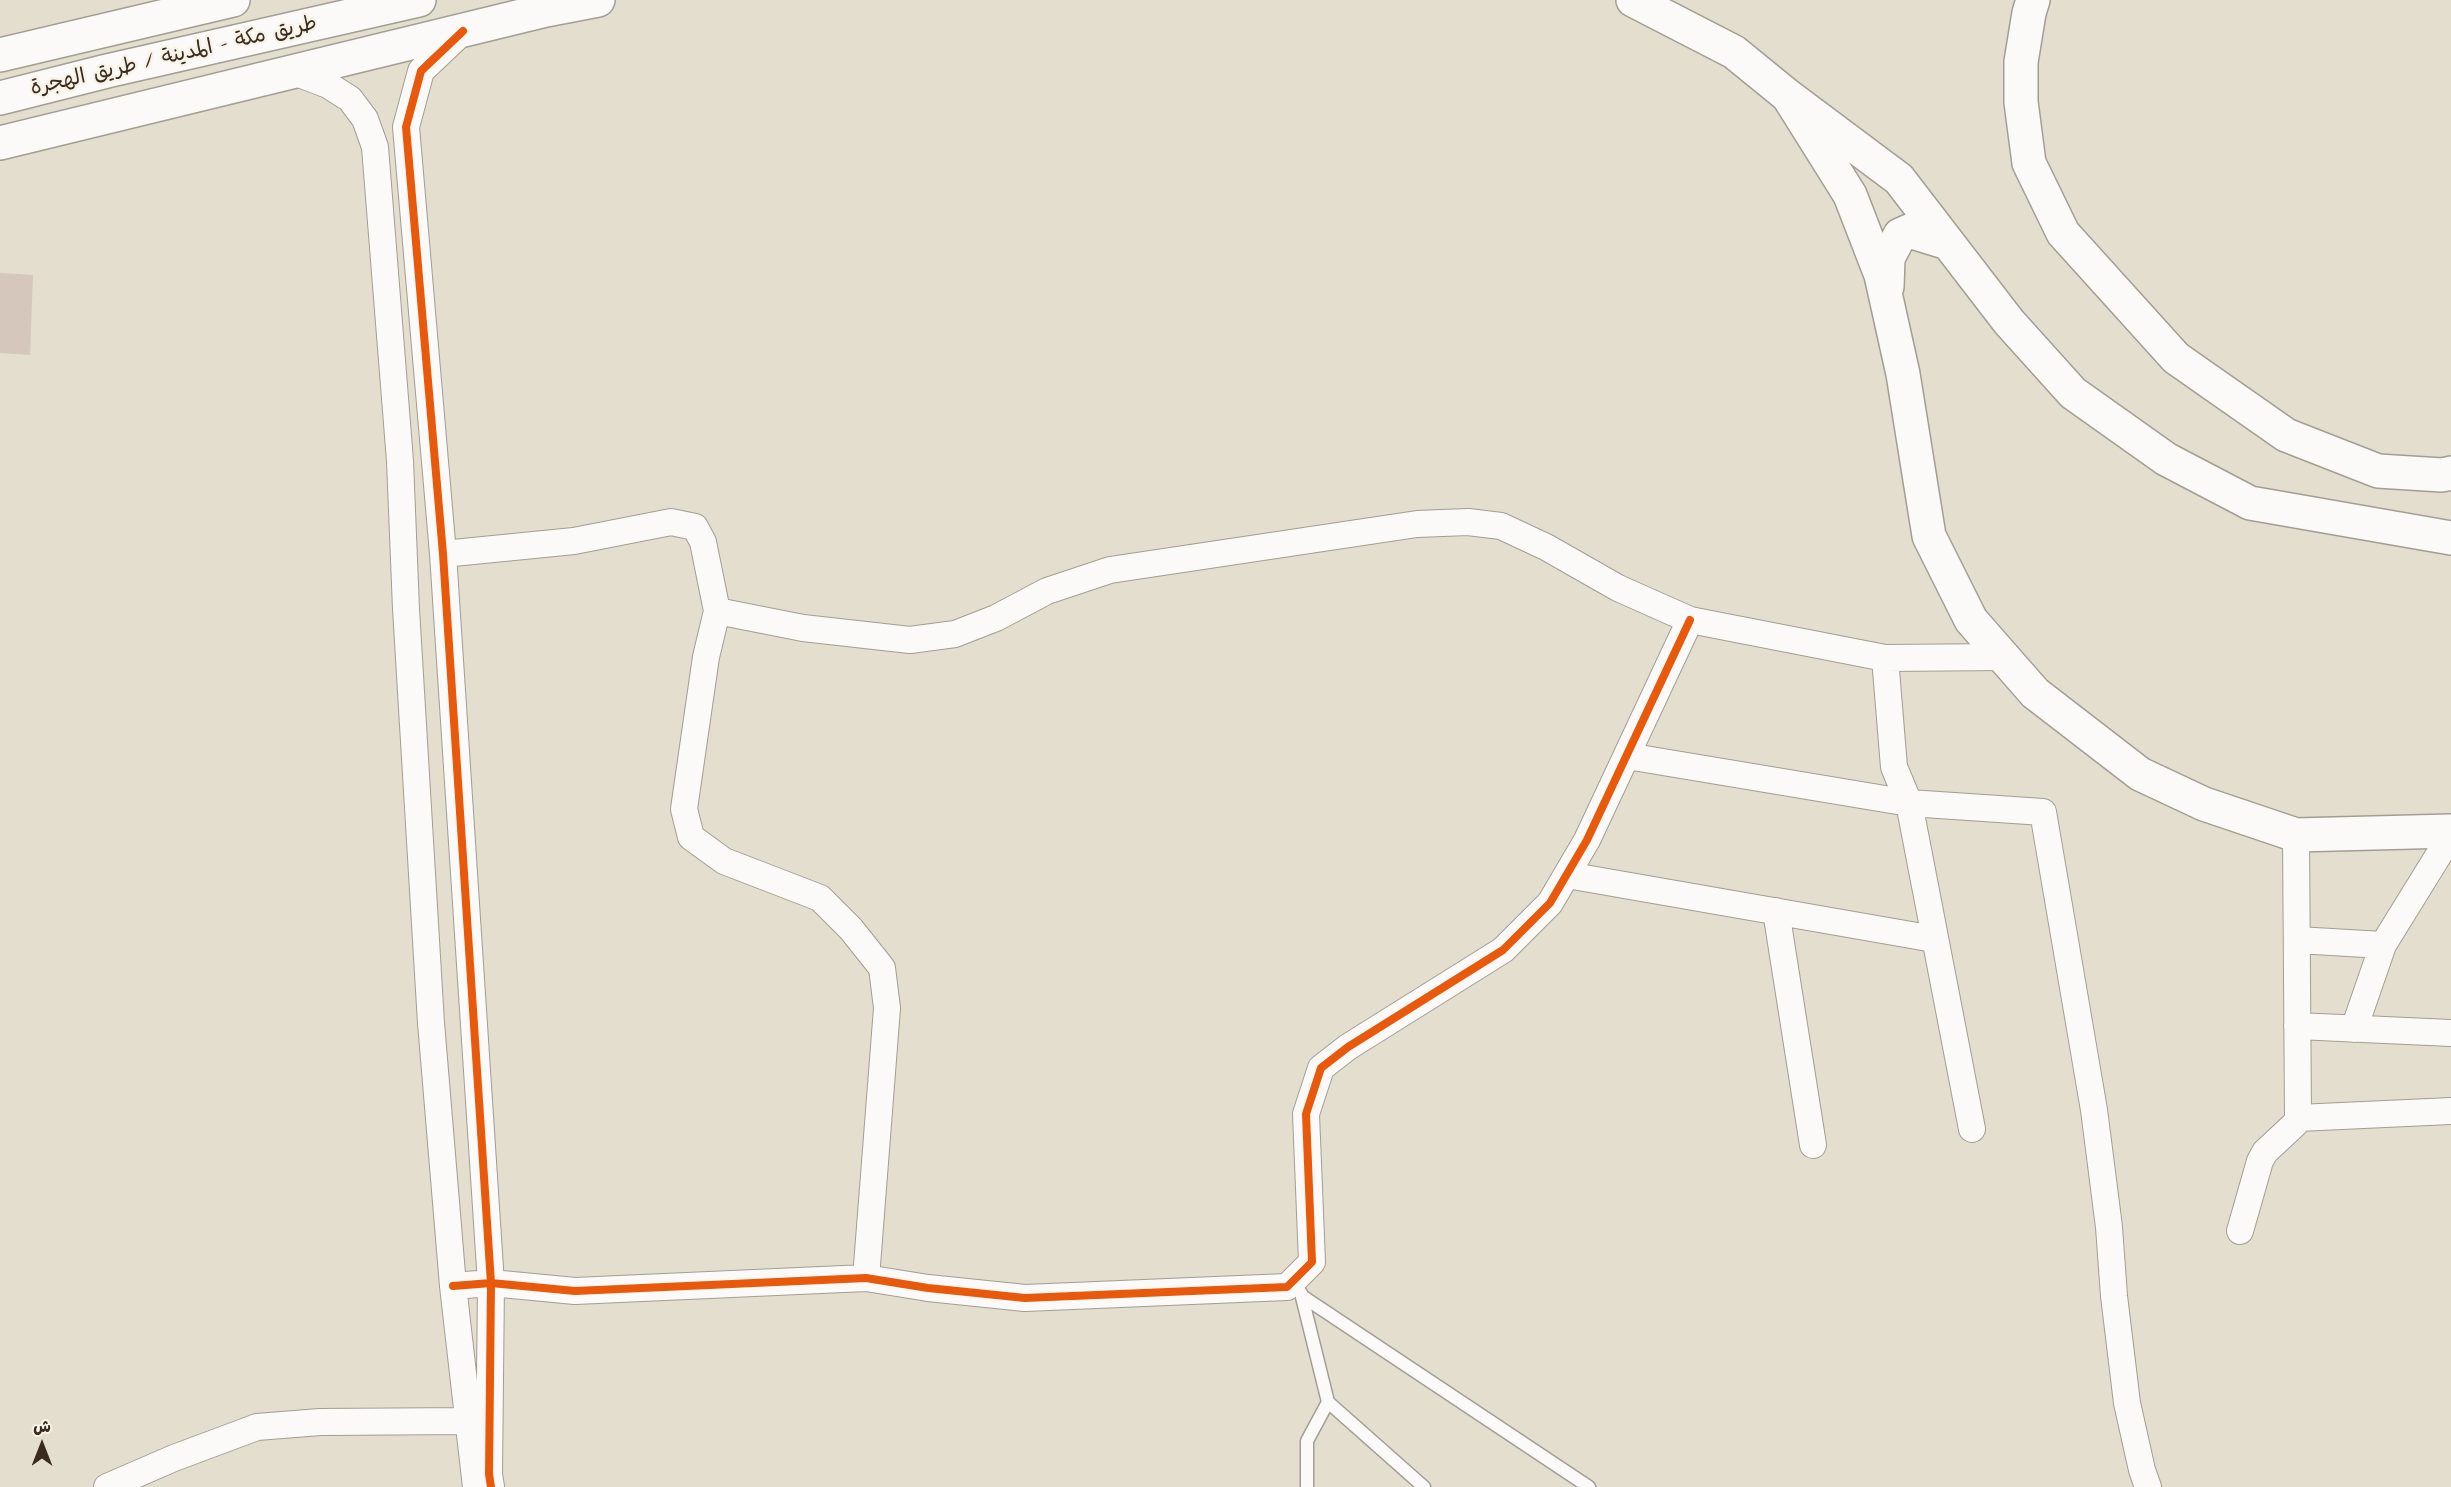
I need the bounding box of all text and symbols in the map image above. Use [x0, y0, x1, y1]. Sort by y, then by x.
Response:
street label: طريق مكة - المدينة / طريق الهجرة [28, 12, 320, 102]
north arrow [12, 1415, 72, 1475]
text: ش [33, 1416, 51, 1438]

